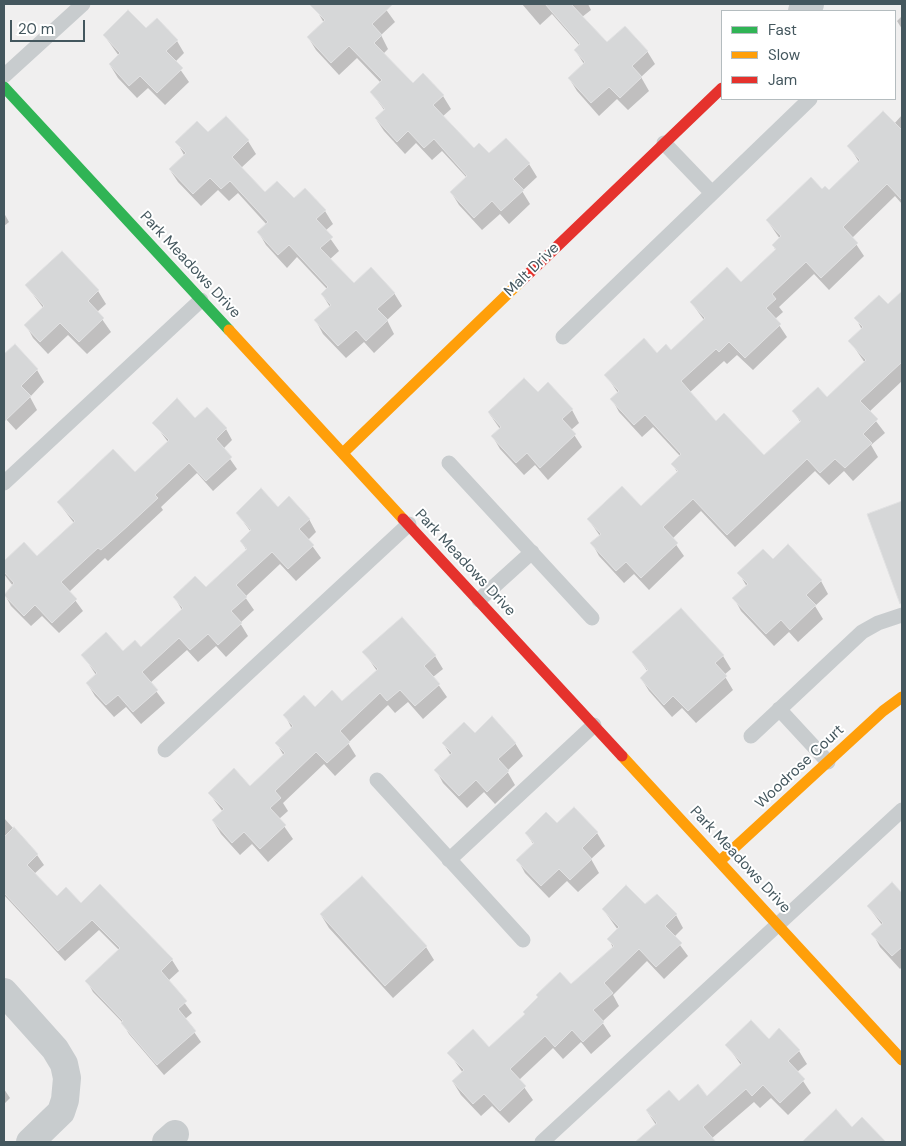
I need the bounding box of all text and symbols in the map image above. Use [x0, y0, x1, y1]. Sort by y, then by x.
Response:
scale bar [12, 10, 88, 42]
legend [721, 10, 896, 100]
text: 20 m [18, 19, 54, 39]
text: Fast [768, 20, 797, 40]
text: Slow [768, 45, 800, 65]
text: Jam [768, 70, 797, 90]
street label: Park Meadows Drive [136, 208, 244, 322]
street label: Malt Drive [501, 239, 563, 301]
street label: Park Meadows Drive [411, 506, 519, 620]
street label: Woodrose Court [752, 721, 848, 813]
street label: Park Meadows Drive [686, 803, 794, 917]

